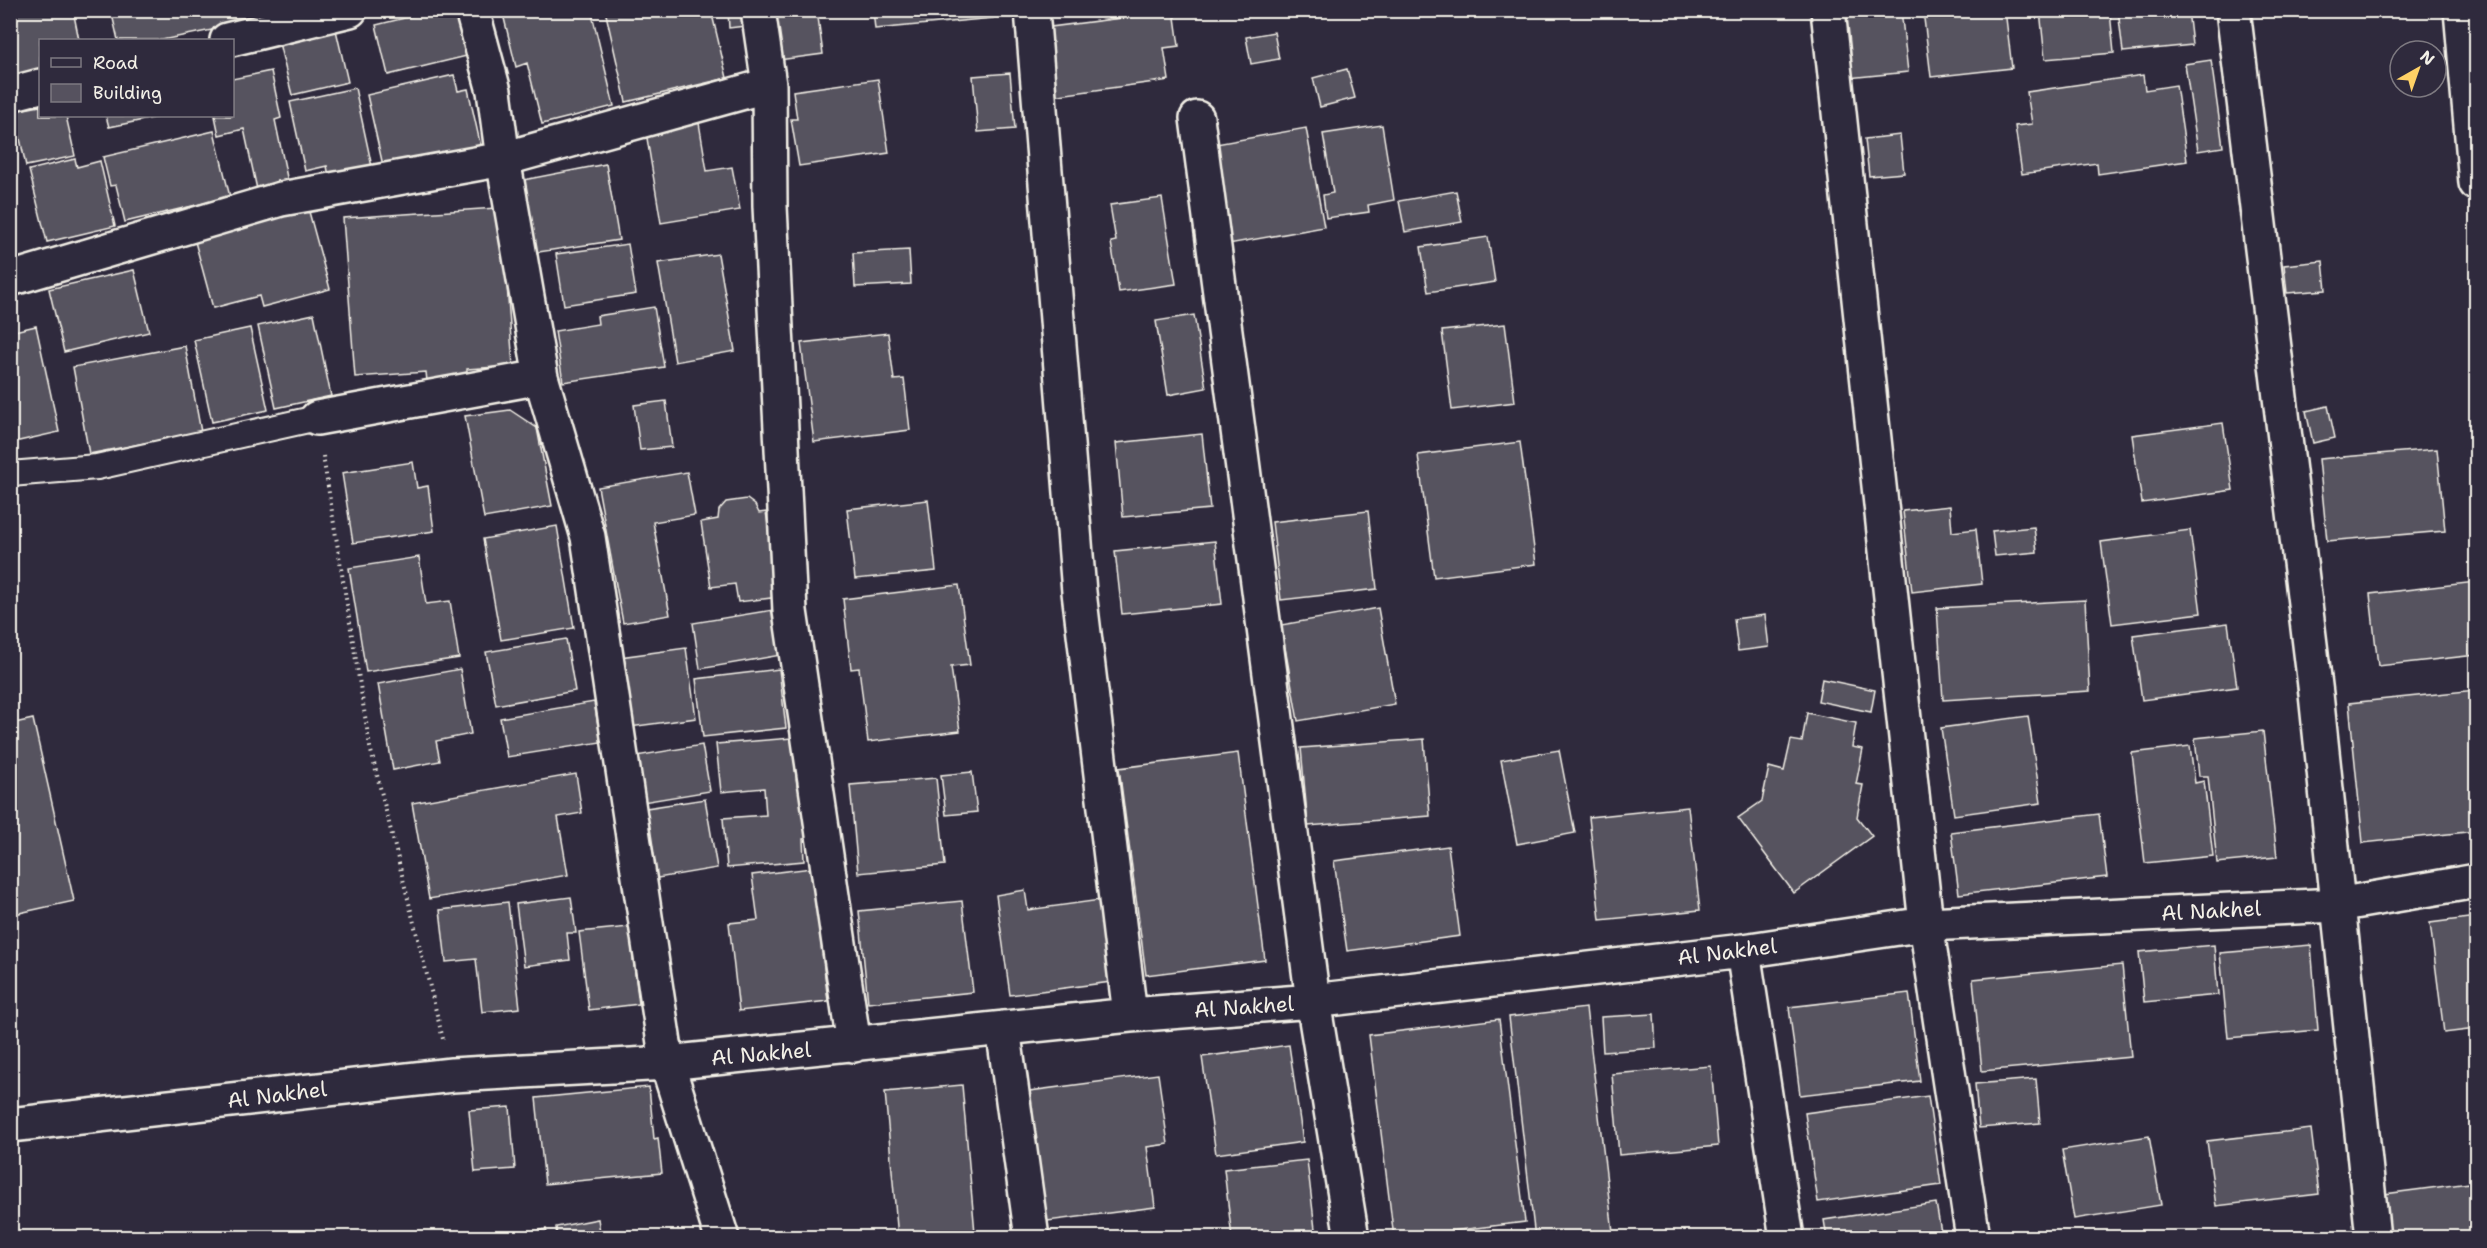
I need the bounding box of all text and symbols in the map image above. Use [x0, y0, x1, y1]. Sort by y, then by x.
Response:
legend [39, 39, 234, 117]
north arrow [2388, 39, 2448, 99]
text: N [2416, 46, 2439, 70]
text: Road [93, 51, 138, 75]
text: Building [93, 81, 162, 105]
street label: Al Nakhel [2160, 894, 2262, 928]
street label: Al Nakhel [1676, 932, 1779, 972]
street label: Al Nakhel [1193, 989, 1296, 1024]
street label: Al Nakhel [710, 1036, 813, 1072]
street label: Al Nakhel [226, 1075, 329, 1115]

